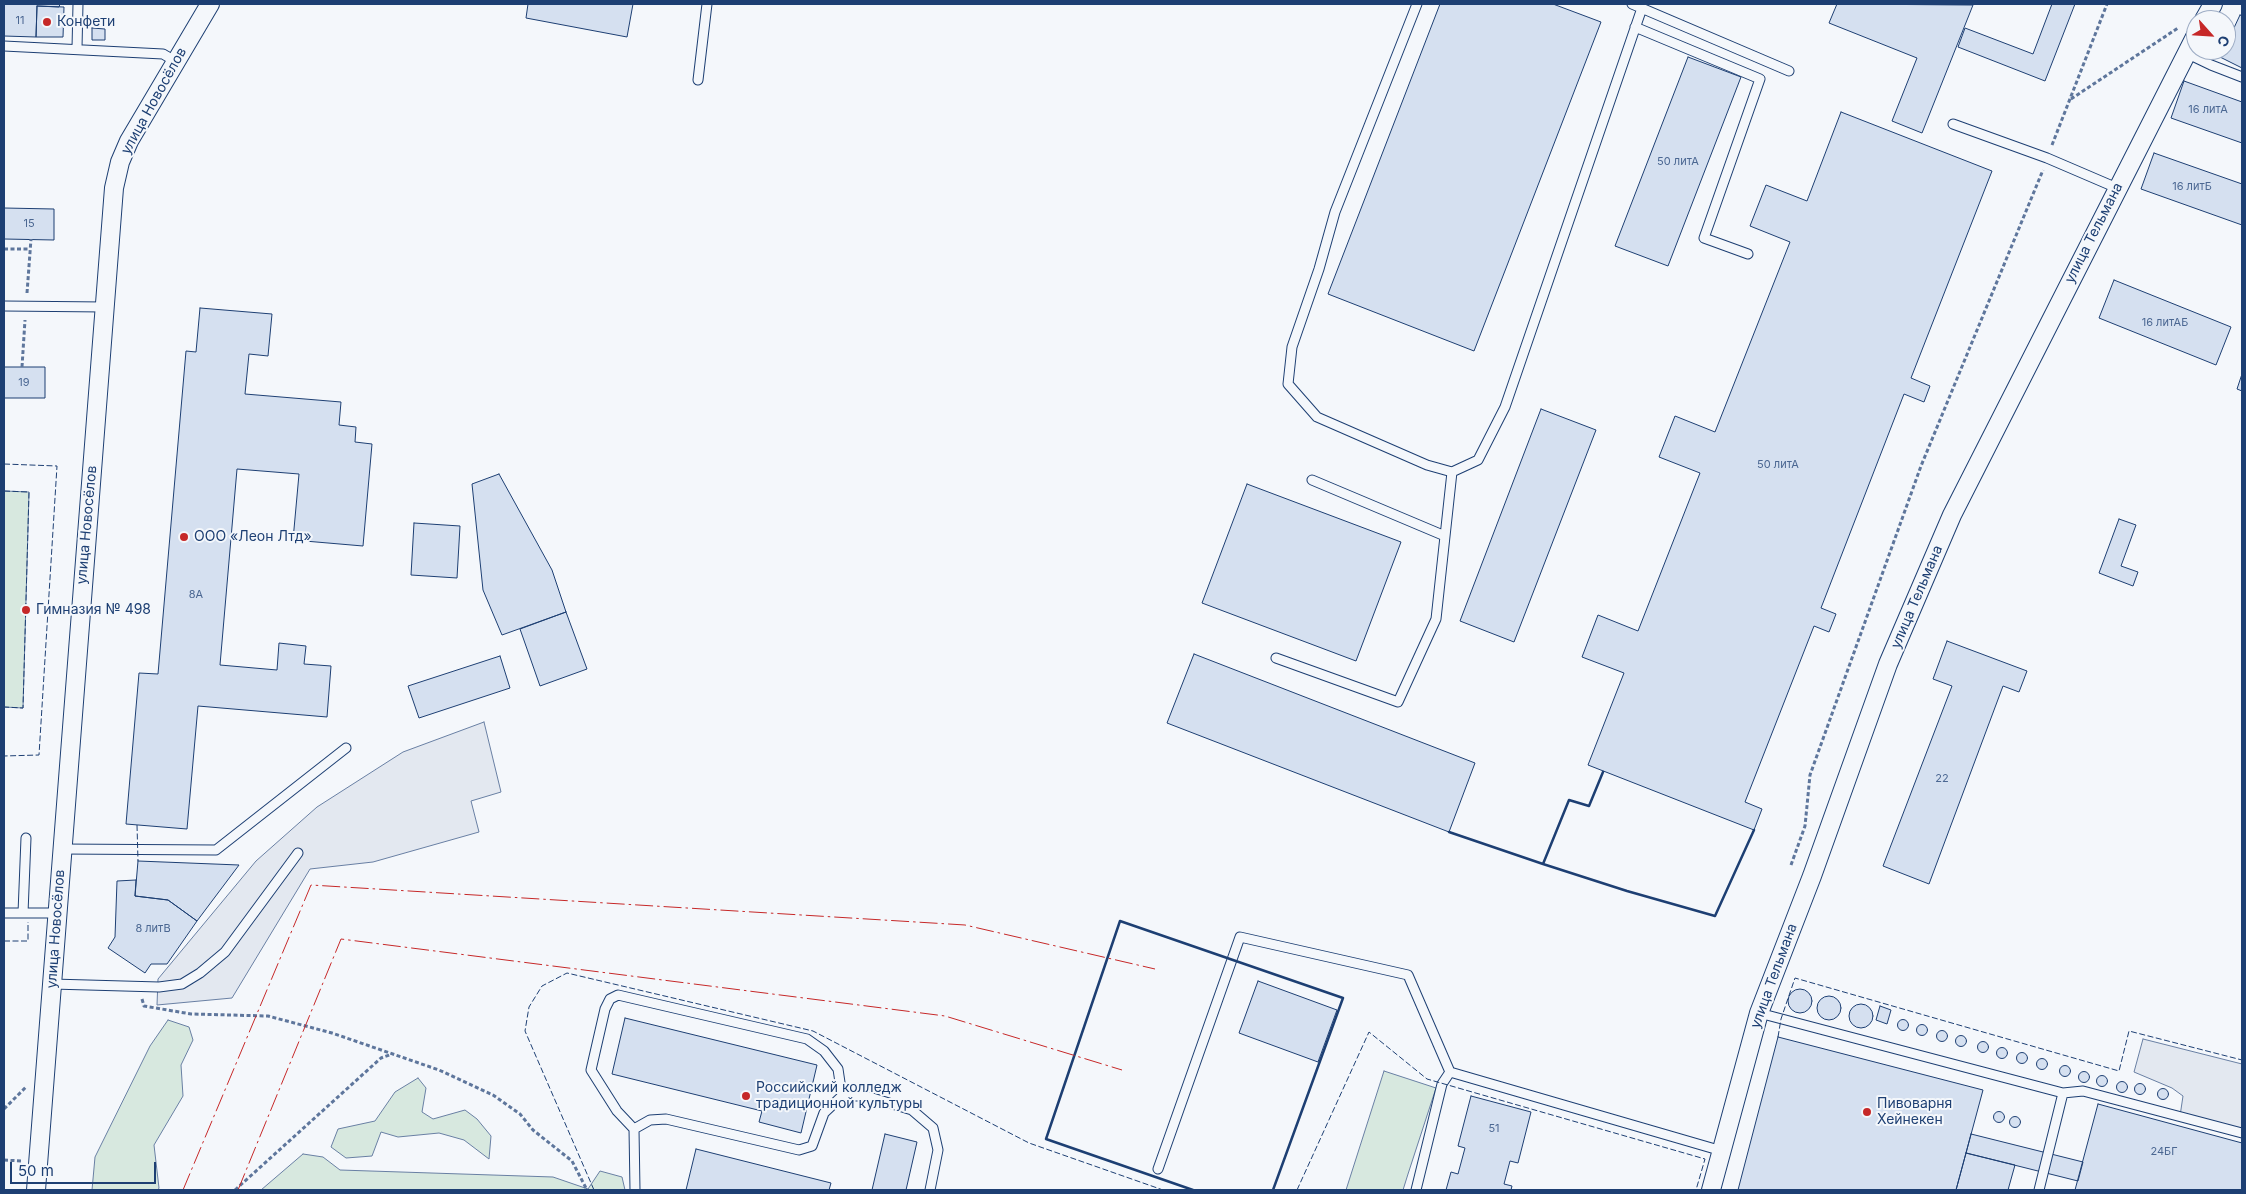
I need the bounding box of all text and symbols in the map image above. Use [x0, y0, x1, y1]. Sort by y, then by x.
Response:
north arrow [2186, 10, 2236, 60]
house number: 11 [16, 14, 24, 28]
place label: Конфети [57, 14, 115, 30]
marker: Конфети [41, 16, 53, 28]
text: С [2214, 33, 2234, 50]
street label: улица Новосёлов [118, 45, 190, 157]
house number: 16 литА [2188, 103, 2228, 117]
house number: 50 литА [1657, 155, 1699, 169]
street label: улица Тельмана [2061, 180, 2127, 286]
house number: 16 литБ [2172, 180, 2212, 194]
house number: 15 [23, 217, 35, 231]
house number: 16 литАБ [2142, 316, 2188, 330]
house number: 19 [18, 376, 30, 390]
house number: 50 литА [1757, 458, 1799, 472]
street label: улица Новосёлов [73, 465, 101, 585]
place label: ООО «Леон Лтд» [194, 529, 312, 545]
marker: ООО «Леон Лтд» [178, 531, 190, 543]
street label: улица Тельмана [1888, 543, 1946, 651]
house number: 8А [189, 588, 203, 602]
place label: Гимназия № 498 [36, 602, 151, 618]
marker: Гимназия № 498 [20, 604, 32, 616]
house number: 22 [1935, 772, 1949, 786]
street label: улица Новосёлов [43, 869, 69, 989]
street label: улица Тельмана [1747, 921, 1801, 1031]
house number: 8 литВ [135, 922, 171, 936]
place label: Российский колледж традиционной культуры [756, 1080, 922, 1112]
marker: Российский колледж традиционной культуры [740, 1090, 752, 1102]
place label: Пивоварня Хейнекен [1877, 1096, 1952, 1128]
marker: Пивоварня Хейнекен [1861, 1106, 1873, 1118]
house number: 51 [1488, 1122, 1500, 1136]
house number: 24БГ [2150, 1145, 2178, 1159]
scale bar [12, 1152, 159, 1184]
text: 50 m [18, 1161, 54, 1180]

